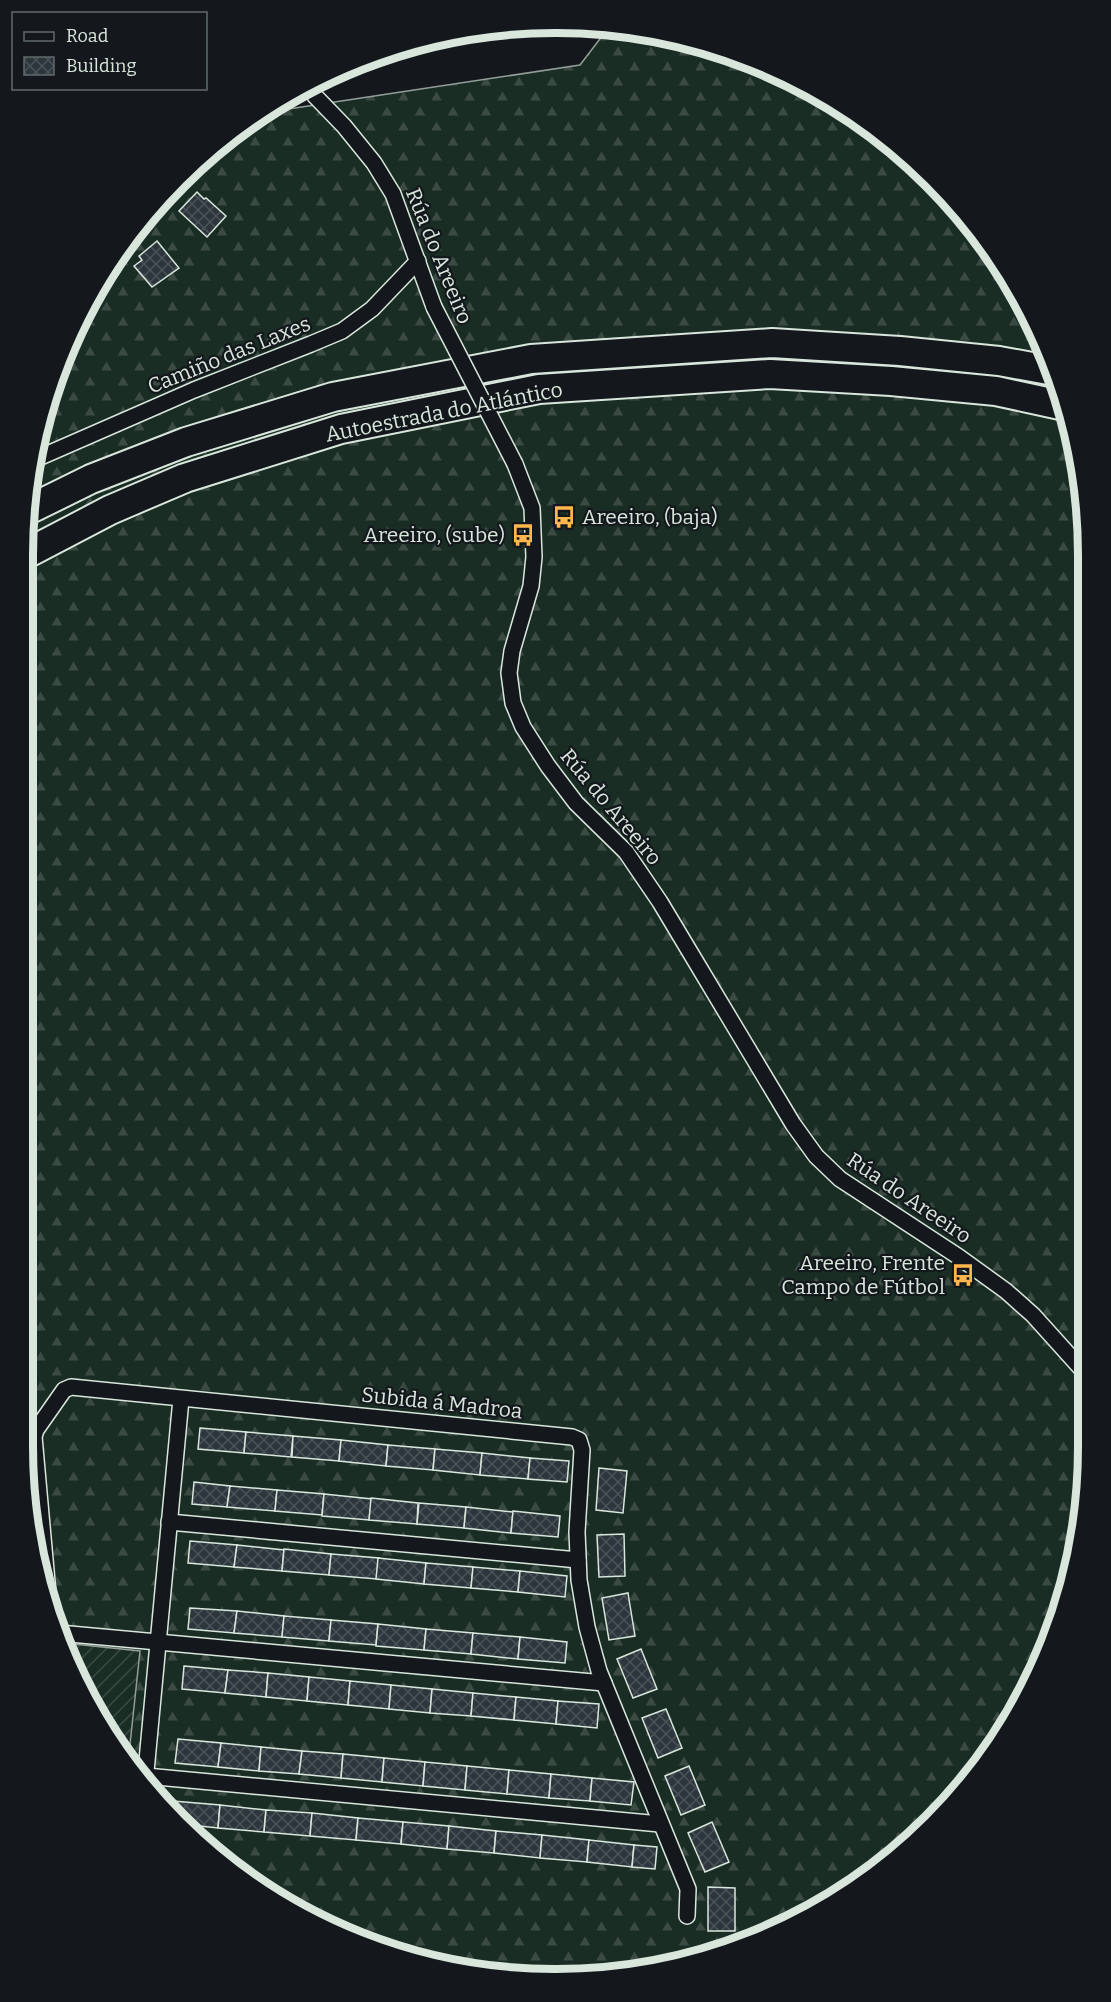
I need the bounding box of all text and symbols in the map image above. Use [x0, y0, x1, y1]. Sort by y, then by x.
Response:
legend [12, 12, 207, 90]
text: Road [66, 25, 109, 47]
text: Building [66, 55, 137, 77]
street label: Rúa do Areeiro [400, 184, 478, 328]
street label: Camiño das Laxes [144, 310, 314, 400]
street label: Autoestrada do Atlántico [323, 376, 565, 448]
bus stop icon: Areeiro, (baja) [551, 504, 577, 530]
place label: Areeiro, (baja) [582, 504, 718, 530]
place label: Areeiro, (sube) [363, 522, 505, 548]
bus stop icon: Areeiro, (sube) [510, 522, 536, 548]
street label: Rúa do Areeiro [555, 743, 667, 871]
street label: Rúa do Areeiro [842, 1147, 976, 1249]
place label: Areeiro, Frente Campo de Fútbol [781, 1250, 945, 1300]
bus stop icon: Areeiro, Frente Campo de Fútbol [950, 1262, 976, 1288]
street label: Subida á Madroa [360, 1382, 524, 1424]

